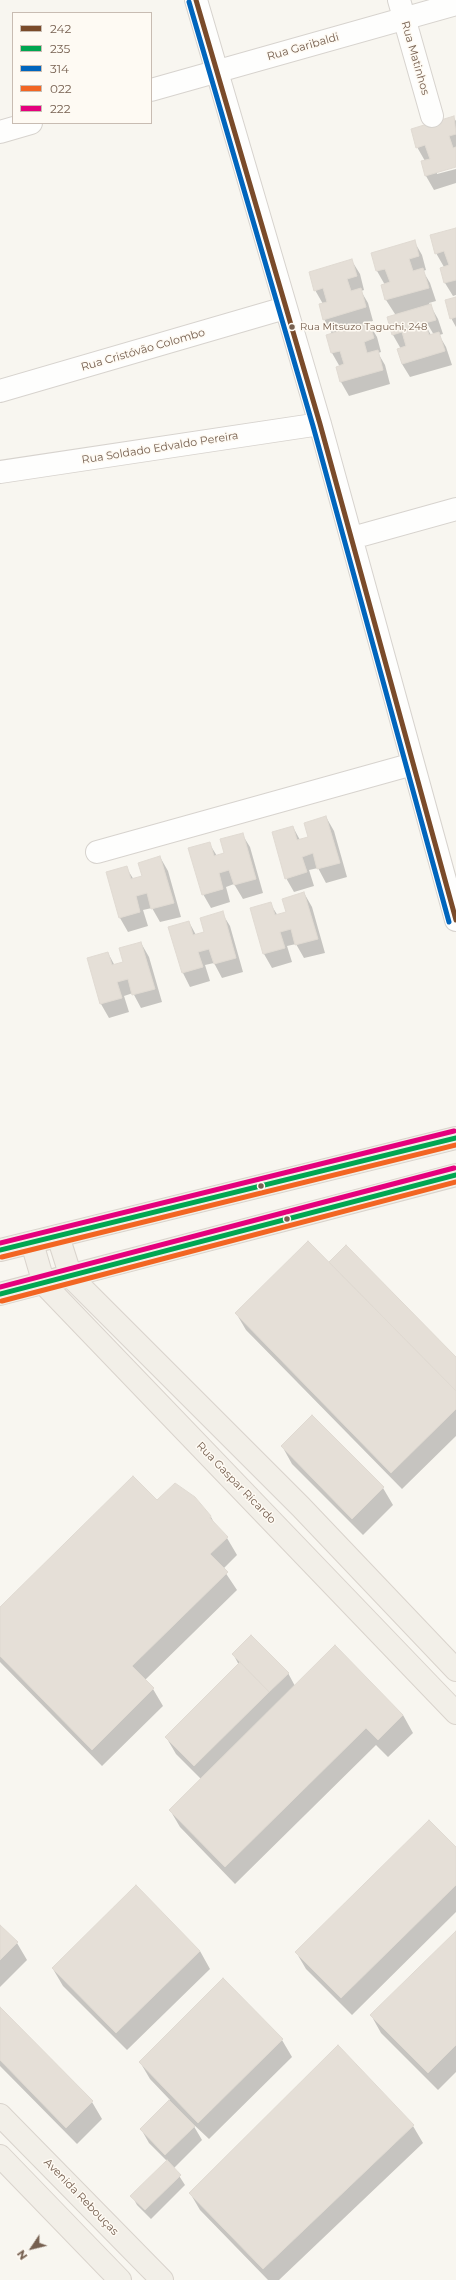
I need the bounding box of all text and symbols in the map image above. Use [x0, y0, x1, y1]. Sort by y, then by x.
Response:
legend [12, 12, 152, 124]
street label: Rua Matinhos [398, 20, 432, 96]
text: 242 [50, 21, 71, 36]
street label: Rua Garibaldi [265, 30, 341, 64]
text: 235 [50, 41, 70, 56]
text: 314 [50, 61, 69, 76]
text: 022 [50, 81, 72, 96]
text: 222 [50, 101, 70, 116]
place label: Rua Mitsuzo Taguchi, 248 [300, 321, 427, 333]
marker: Rua Mitsuzo Taguchi, 248 [287, 322, 297, 332]
street label: Rua Cristóvão Colombo [79, 326, 207, 374]
street label: Rua Soldado Edvaldo Pereira [81, 429, 239, 467]
unlabelled marker [256, 1181, 266, 1191]
unlabelled marker [282, 1214, 292, 1224]
street label: Rua Gaspar Ricardo [194, 1439, 278, 1527]
street label: Avenida Rebouças [41, 2156, 121, 2238]
north arrow [12, 2228, 52, 2268]
text: N [14, 2247, 30, 2263]

